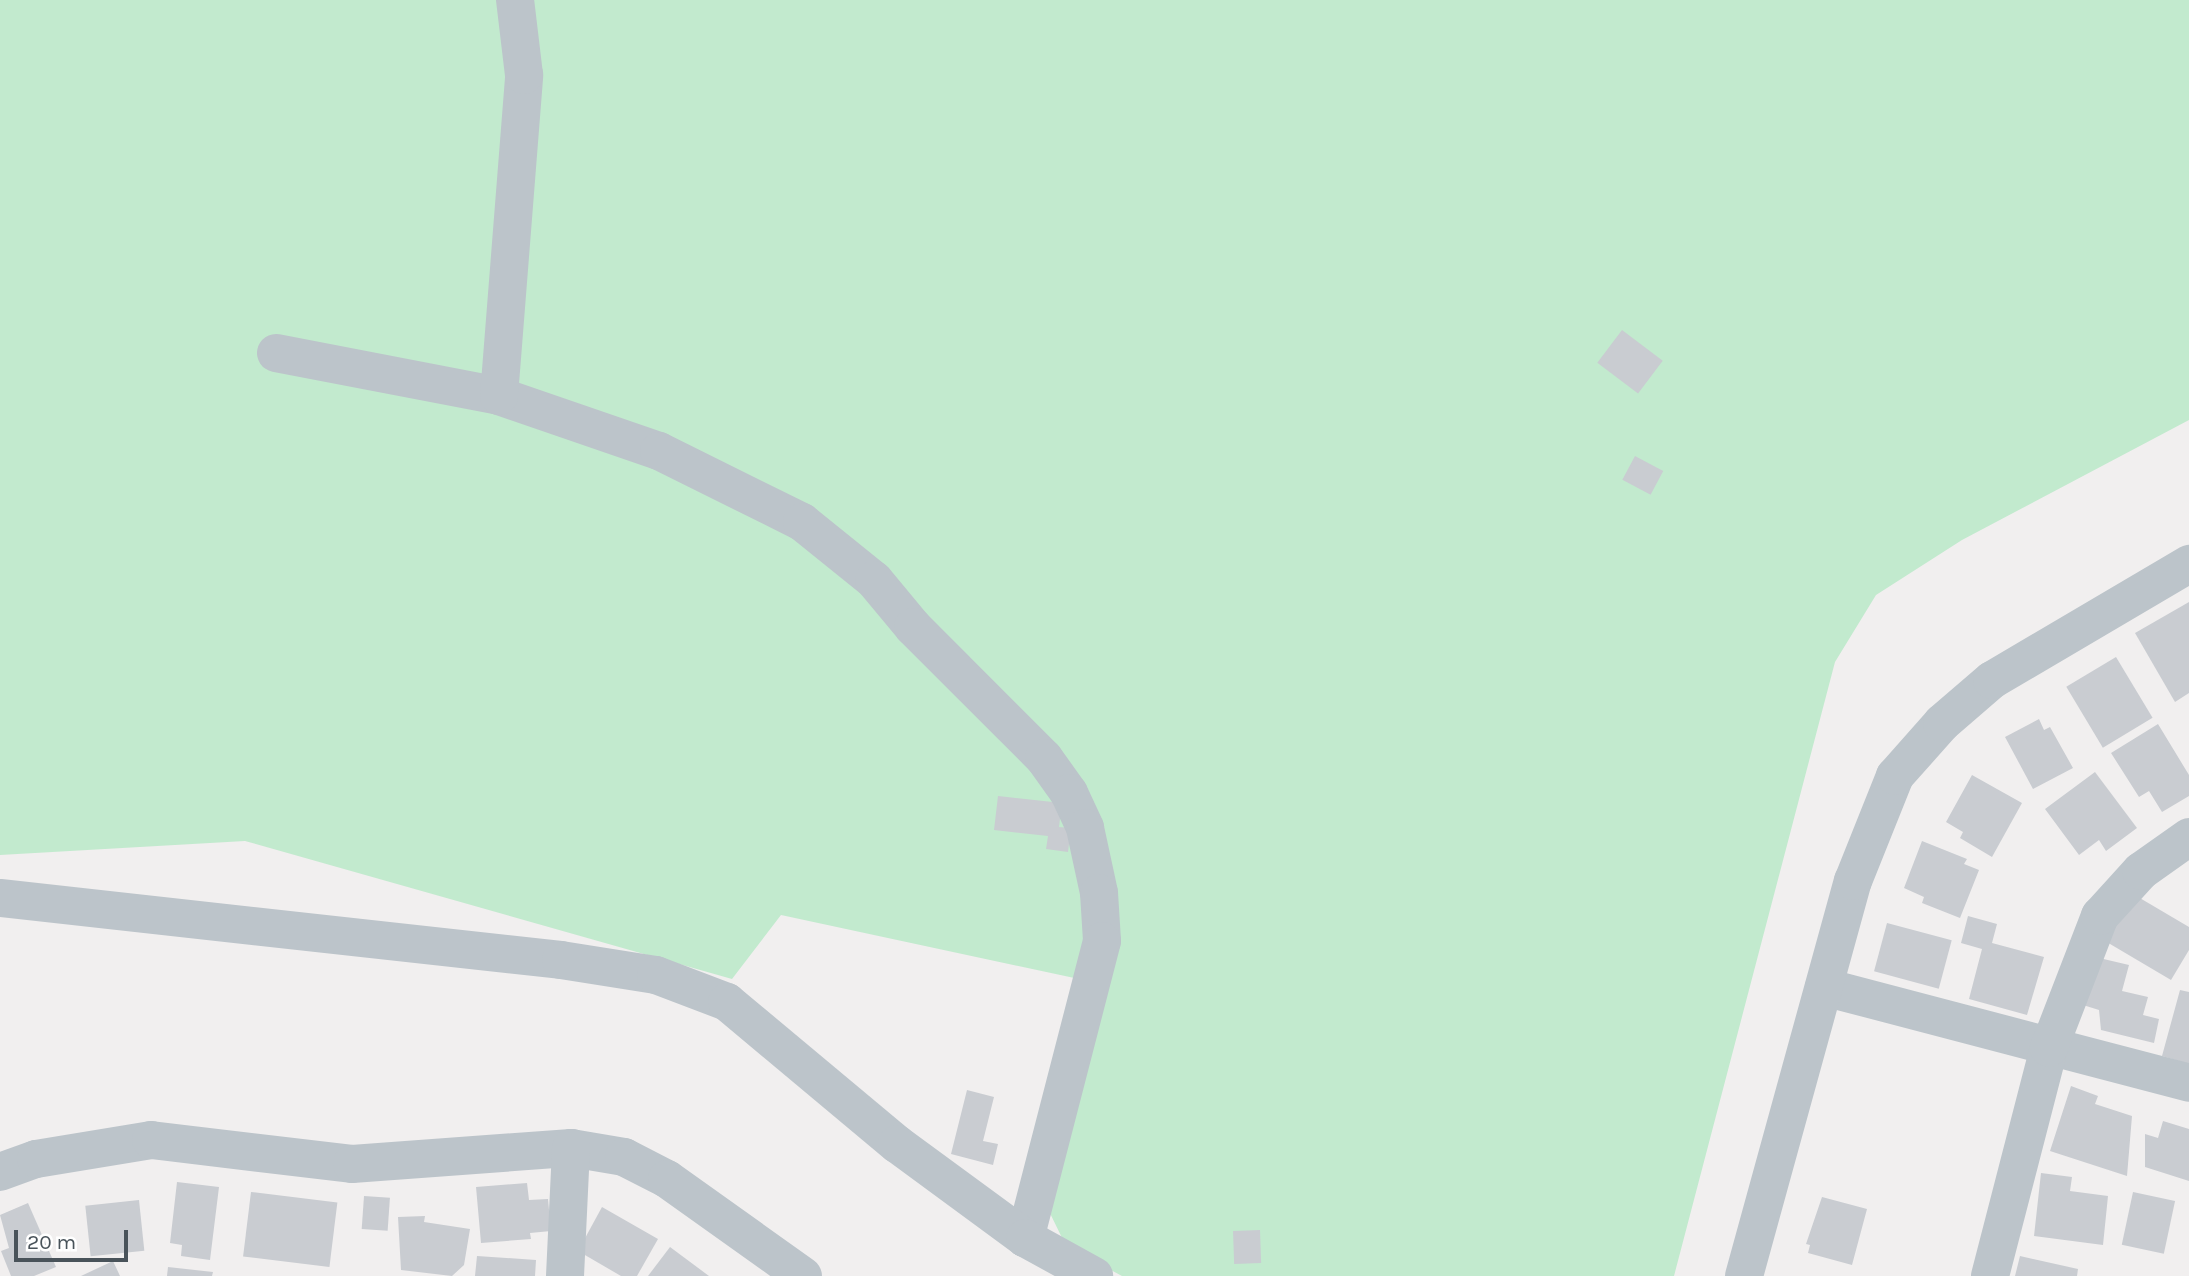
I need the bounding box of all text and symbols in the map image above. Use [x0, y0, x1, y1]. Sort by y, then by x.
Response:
scale bar [18, 1216, 131, 1260]
text: 20 m [27, 1230, 76, 1254]

